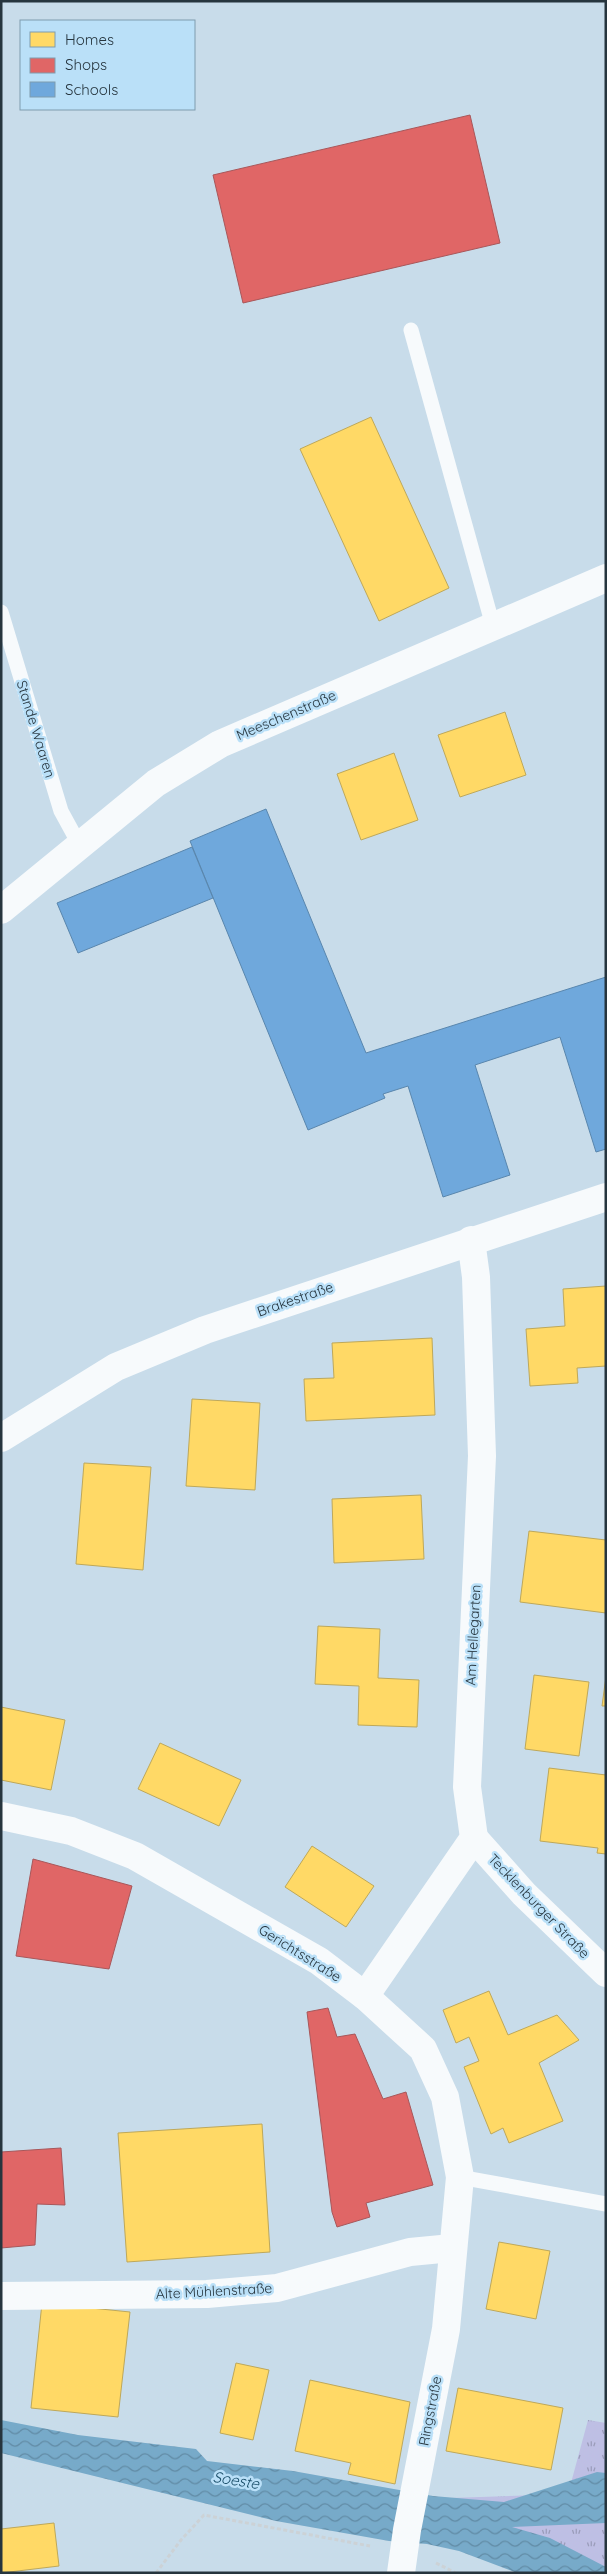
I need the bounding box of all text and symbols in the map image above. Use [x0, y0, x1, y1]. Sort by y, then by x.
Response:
legend [20, 20, 195, 110]
text: Homes [65, 30, 114, 49]
text: Shops [65, 55, 107, 74]
text: Schools [65, 80, 118, 99]
street label: Stande Waaren [13, 678, 59, 780]
street label: Meeschenstraße [233, 686, 339, 744]
street label: Brakestraße [255, 1278, 336, 1320]
street label: Am Hellegarten [461, 1584, 485, 1686]
street label: Tecklenburger Straße [484, 1850, 594, 1962]
street label: Gerichtsstraße [255, 1920, 345, 1986]
street label: Alte Mühlenstraße [155, 2279, 273, 2303]
street label: Ringstraße [414, 2375, 446, 2447]
water label: Soeste [212, 2467, 261, 2493]

